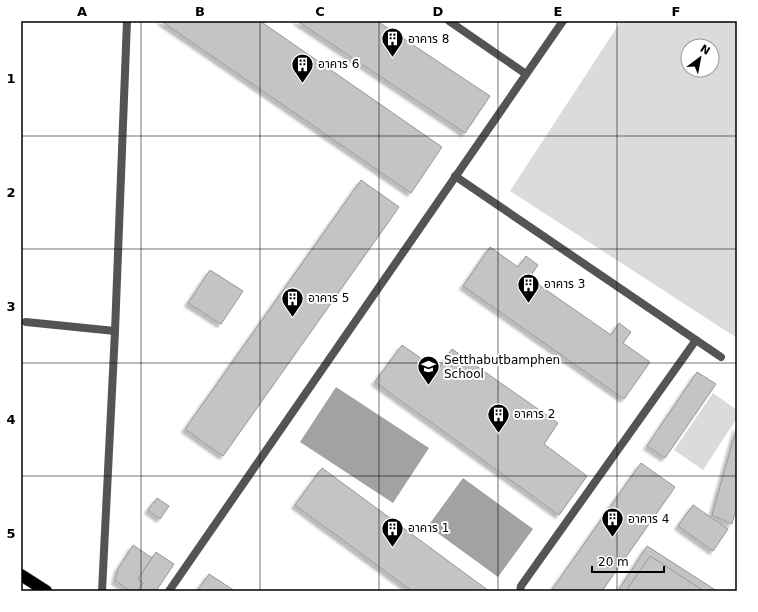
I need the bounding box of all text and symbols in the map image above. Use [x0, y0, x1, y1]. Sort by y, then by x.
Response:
text: A [77, 4, 87, 19]
text: B [195, 4, 205, 19]
text: C [315, 4, 325, 19]
text: D [433, 4, 444, 19]
text: E [554, 4, 562, 19]
text: F [672, 4, 680, 19]
building icon: อาคาร 8 [380, 26, 406, 59]
place label: อาคาร 8 [408, 32, 449, 46]
north arrow [680, 38, 720, 78]
text: N [698, 42, 712, 58]
building icon: อาคาร 6 [289, 51, 315, 84]
place label: อาคาร 6 [318, 57, 359, 71]
text: 1 [6, 71, 16, 86]
text: 2 [6, 185, 16, 200]
building icon: อาคาร 3 [515, 271, 541, 304]
place label: อาคาร 3 [544, 277, 585, 291]
building icon: อาคาร 5 [279, 285, 305, 318]
place label: อาคาร 5 [308, 291, 349, 305]
text: 3 [6, 299, 16, 314]
place label: Setthabutbamphen School [444, 353, 560, 381]
school or university icon: Setthabutbamphen School [416, 354, 442, 387]
building icon: อาคาร 2 [485, 401, 511, 434]
place label: อาคาร 2 [514, 407, 555, 421]
text: 4 [6, 412, 16, 427]
building icon: อาคาร 4 [600, 506, 626, 539]
place label: อาคาร 4 [628, 512, 669, 526]
building icon: อาคาร 1 [379, 515, 405, 548]
place label: อาคาร 1 [408, 521, 449, 535]
text: 5 [6, 526, 16, 541]
scale bar [592, 548, 664, 574]
text: 20 m [598, 555, 629, 569]

